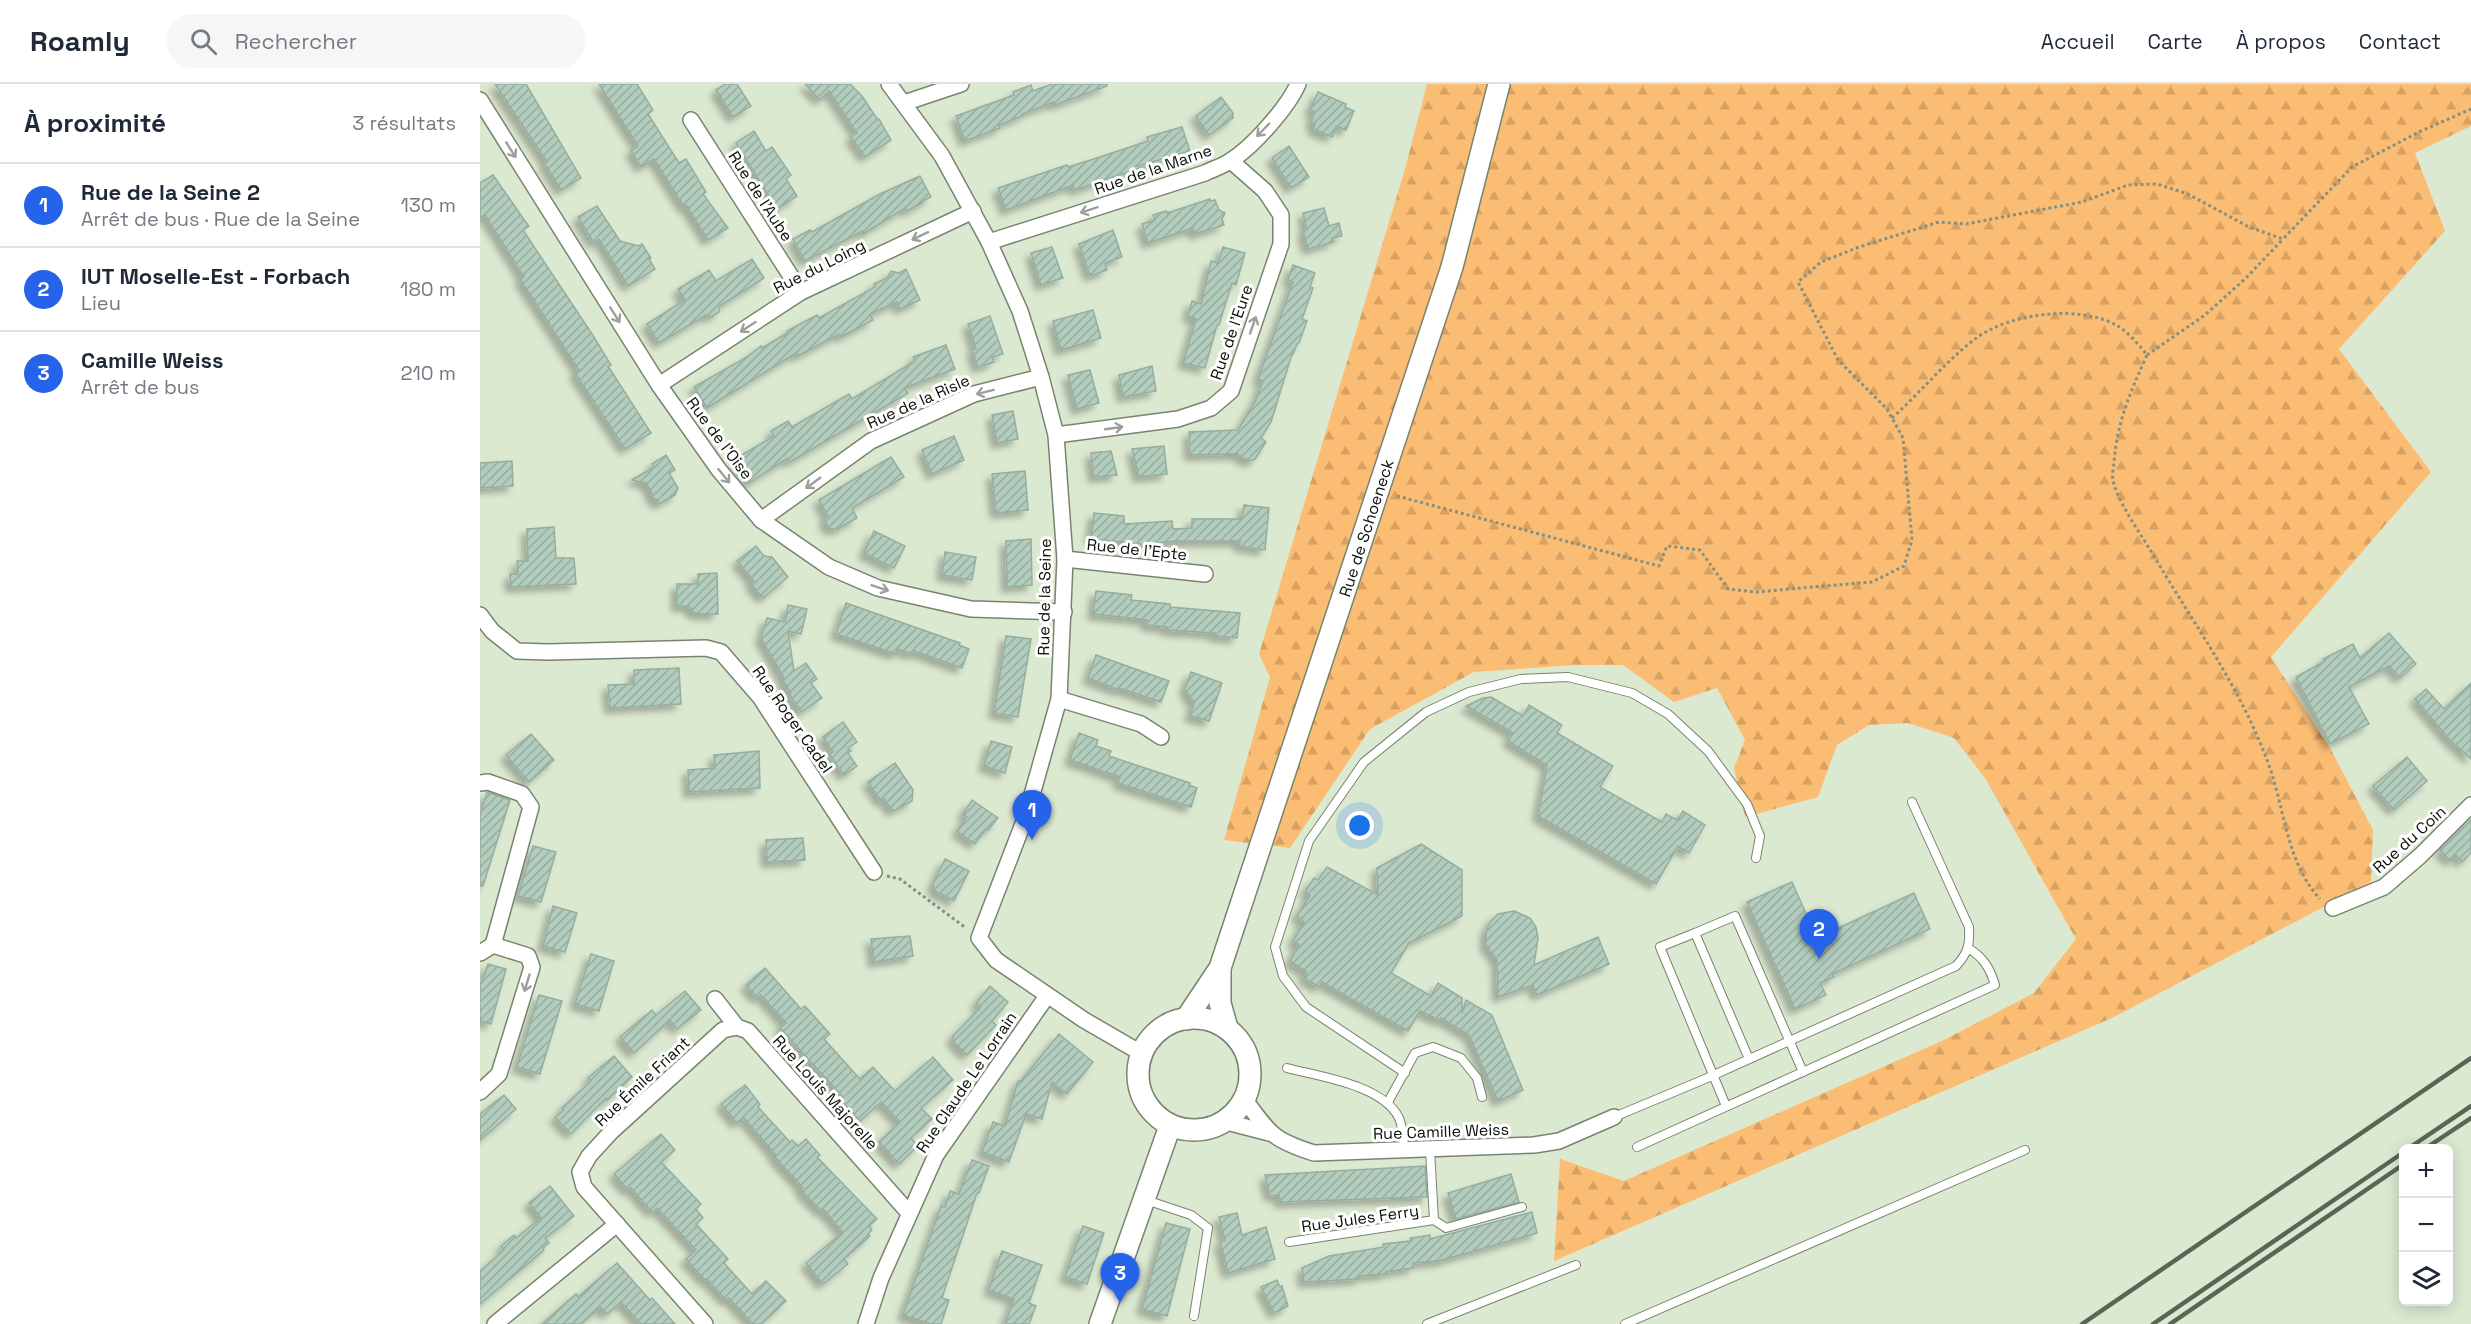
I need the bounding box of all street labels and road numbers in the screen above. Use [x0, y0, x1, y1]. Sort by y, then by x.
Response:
street label: Rue de la Marne [1092, 140, 1215, 199]
street label: Rue de l'Aube [724, 147, 798, 245]
street label: Rue du Loing [770, 234, 869, 299]
street label: Rue de l'Eure [1205, 282, 1258, 383]
street label: Rue de la Risle [863, 369, 973, 434]
street label: Rue de l'Oise [682, 393, 757, 484]
street label: Rue de Schoeneck [1334, 456, 1399, 600]
street label: Rue de l'Epte [1086, 534, 1188, 565]
street label: Rue de la Seine [1033, 538, 1056, 656]
street label: Rue Roger Cadel [748, 662, 837, 777]
street label: Rue du Coin [2368, 801, 2450, 878]
street label: Rue Claude Le Lorrain [911, 1008, 1022, 1157]
street label: Rue Louis Majorelle [768, 1030, 883, 1154]
street label: Rue Émile Friant [590, 1032, 694, 1131]
street label: Rue Camille Weiss [1373, 1119, 1509, 1144]
street label: Rue Jules Ferry [1300, 1200, 1420, 1237]

